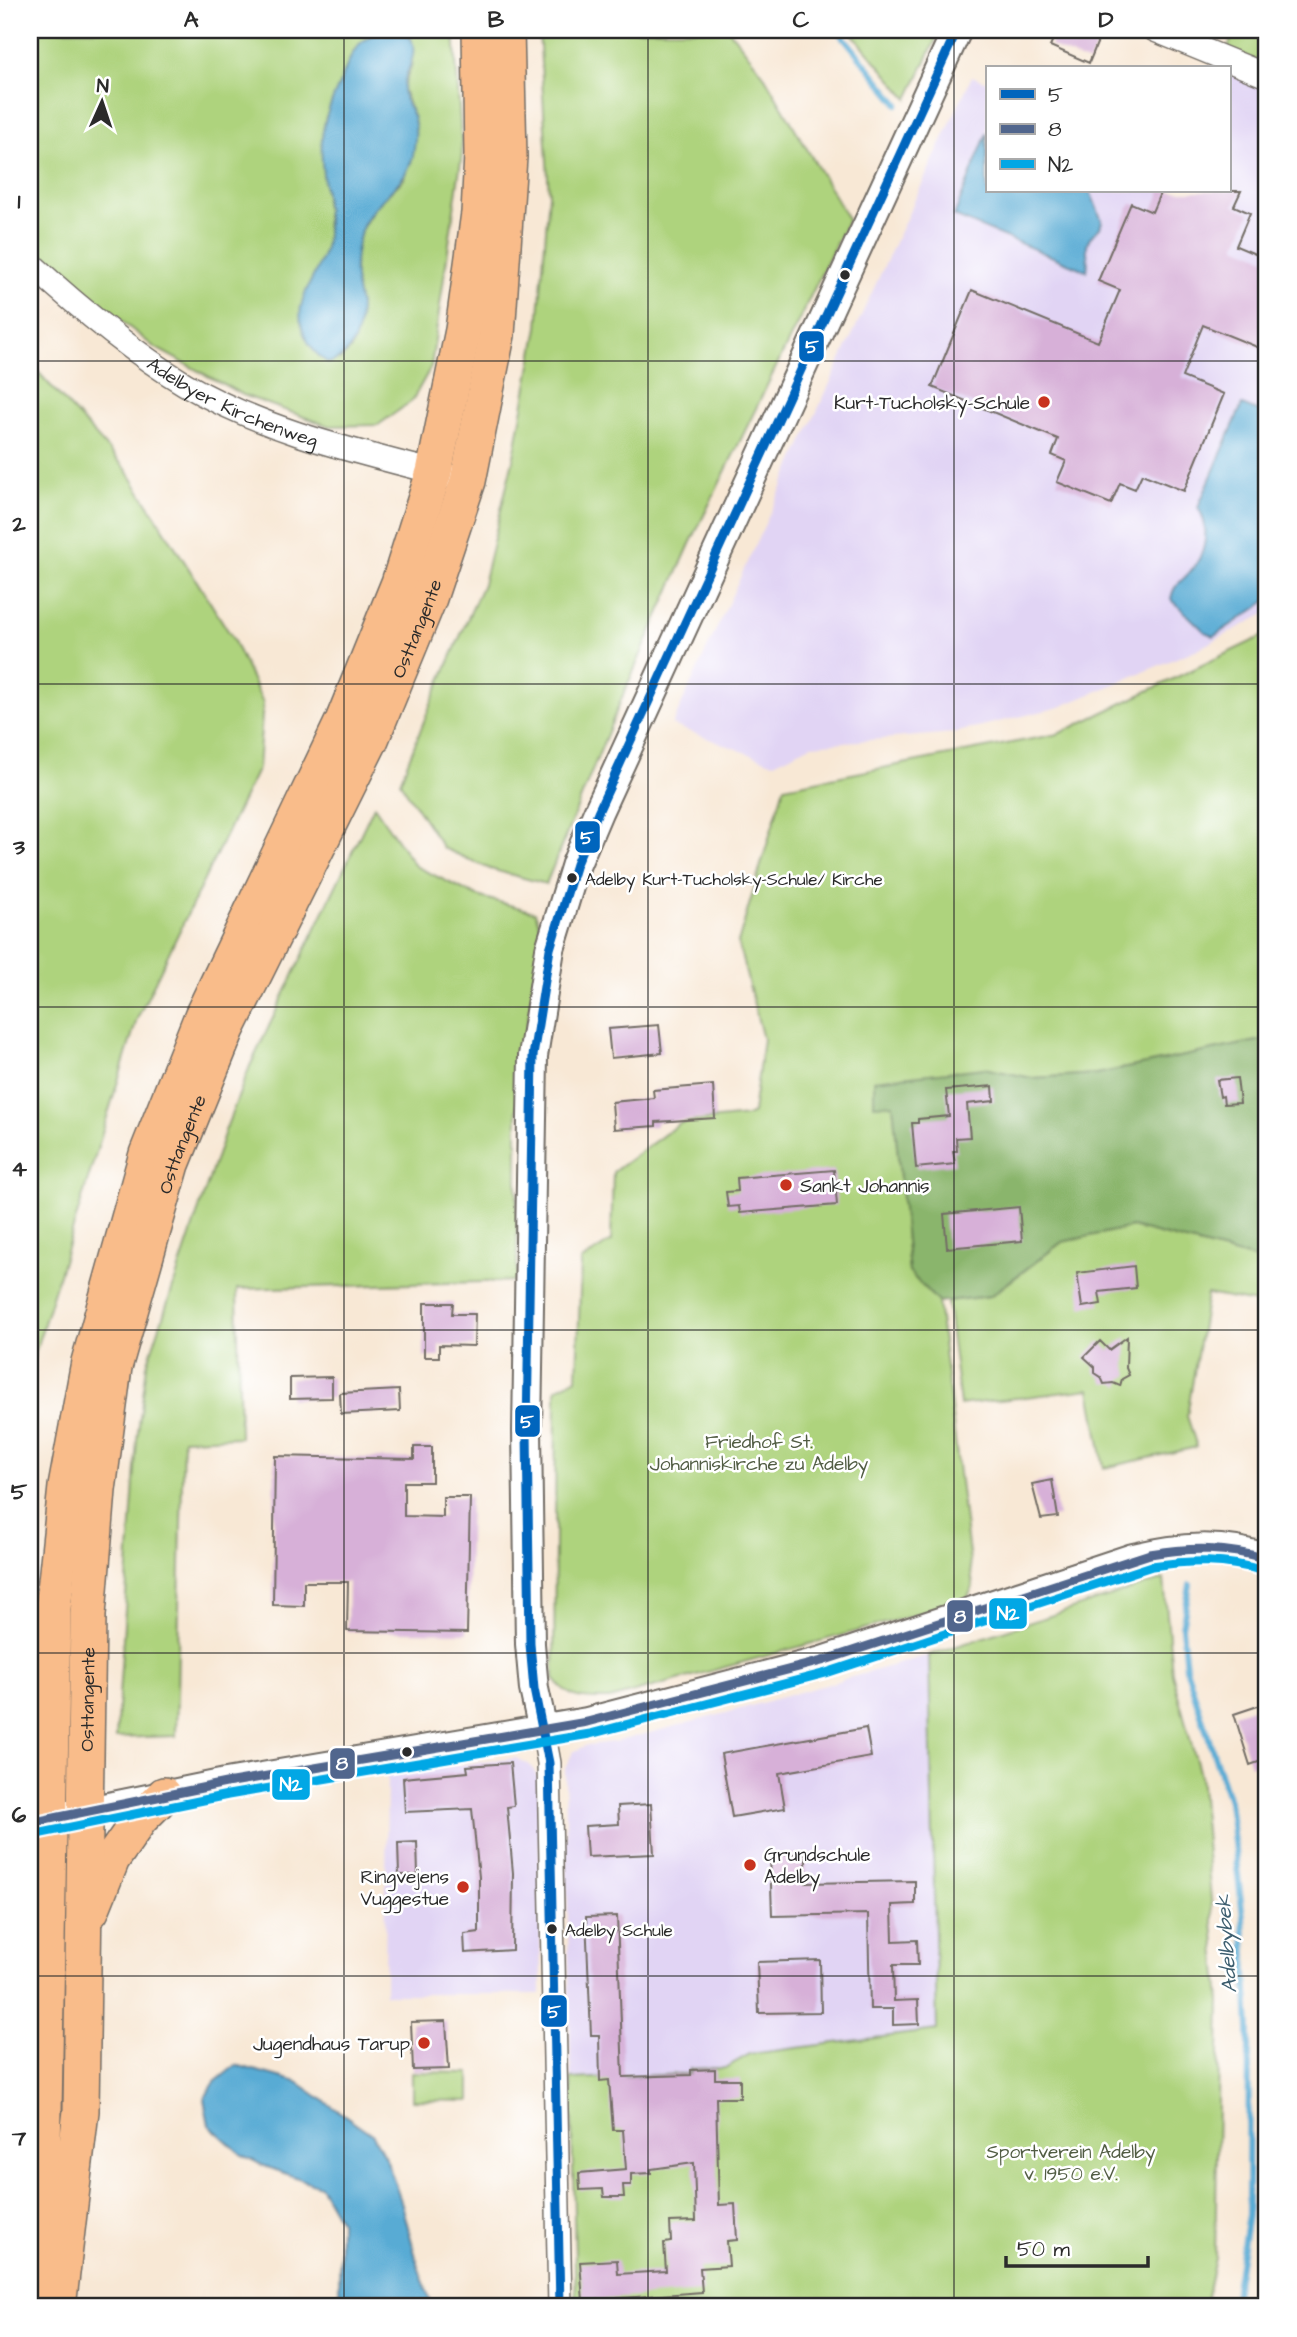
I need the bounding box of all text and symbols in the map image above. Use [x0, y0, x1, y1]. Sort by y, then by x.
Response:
text: A [184, 4, 199, 36]
text: B [488, 4, 505, 36]
text: C [793, 4, 810, 36]
text: D [1099, 4, 1114, 36]
north arrow [66, 66, 136, 136]
legend [986, 66, 1230, 192]
text: N [96, 73, 110, 100]
text: 5 [1048, 81, 1063, 110]
text: 8 [1048, 115, 1062, 144]
text: N2 [1048, 151, 1073, 180]
text: 1 [18, 185, 21, 217]
unlabelled marker [838, 268, 852, 282]
line badge: 5 [798, 330, 825, 363]
text: 5 [805, 334, 819, 361]
street label: Adelbyer Kirchenweg [141, 351, 321, 455]
place label: Kurt-Tucholsky-Schule [834, 390, 1030, 418]
marker: Kurt-Tucholsky-Schule [1036, 394, 1052, 410]
text: 2 [11, 508, 26, 540]
street label: Osttangente [386, 576, 449, 682]
line badge: 5 [574, 820, 601, 854]
text: 5 [580, 825, 594, 852]
text: 3 [12, 831, 25, 863]
place label: Adelby Kurt-Tucholsky-Schule/ Kirche [585, 868, 883, 893]
marker: Adelby Kurt-Tucholsky-Schule/ Kirche [565, 871, 579, 885]
street label: Osttangente [152, 1091, 214, 1197]
text: 4 [11, 1153, 27, 1185]
place label: Sankt Johannis [800, 1173, 930, 1200]
marker: Sankt Johannis [778, 1177, 794, 1193]
line badge: 5 [514, 1404, 541, 1438]
text: 5 [520, 1409, 534, 1436]
park label: Friedhof St. Johanniskirche zu Adelby [650, 1429, 869, 1479]
text: 5 [11, 1476, 28, 1508]
line badge: N2 [988, 1597, 1028, 1630]
line badge: 8 [946, 1599, 974, 1633]
text: N2 [997, 1601, 1020, 1628]
text: 8 [954, 1604, 967, 1631]
street label: Osttangente [74, 1647, 103, 1752]
unlabelled marker [400, 1745, 414, 1759]
line badge: 8 [329, 1747, 356, 1780]
text: 8 [336, 1751, 349, 1778]
line badge: N2 [271, 1768, 311, 1801]
text: N2 [280, 1772, 303, 1799]
text: 6 [12, 1799, 27, 1831]
place label: Grundschule Adelby [764, 1842, 870, 1892]
marker: Grundschule Adelby [742, 1857, 758, 1873]
place label: Ringvejens Vuggestue [360, 1864, 449, 1914]
marker: Ringvejens Vuggestue [455, 1879, 471, 1895]
water label: Adelbybek [1209, 1893, 1245, 1994]
place label: Adelby Schule [565, 1919, 673, 1944]
marker: Adelby Schule [545, 1922, 559, 1936]
line badge: 5 [540, 1994, 568, 2028]
text: 5 [547, 1999, 561, 2026]
place label: Jugendhaus Tarup [253, 2031, 410, 2059]
marker: Jugendhaus Tarup [416, 2035, 432, 2051]
text: 7 [11, 2122, 27, 2154]
park label: Sportverein Adelby v. 1950 e.V. [987, 2139, 1156, 2188]
scale bar [1006, 2225, 1148, 2269]
text: 50 m [1017, 2235, 1071, 2264]

